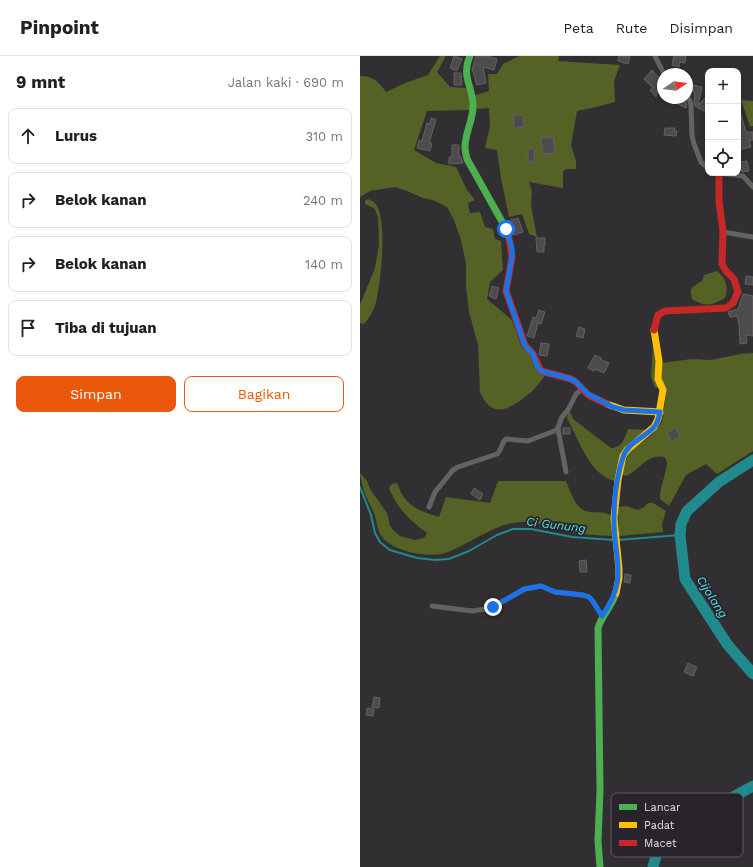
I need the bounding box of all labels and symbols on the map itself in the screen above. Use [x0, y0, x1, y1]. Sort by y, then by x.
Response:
north arrow [657, 68, 693, 104]
route start [497, 220, 515, 238]
water label: Ci Gunung [525, 514, 587, 536]
water label: Cijolang [694, 573, 730, 621]
route end [484, 598, 502, 616]
legend [611, 793, 743, 857]
text: Lancar [644, 801, 681, 814]
text: Padat [644, 819, 675, 832]
text: Macet [644, 837, 677, 850]

